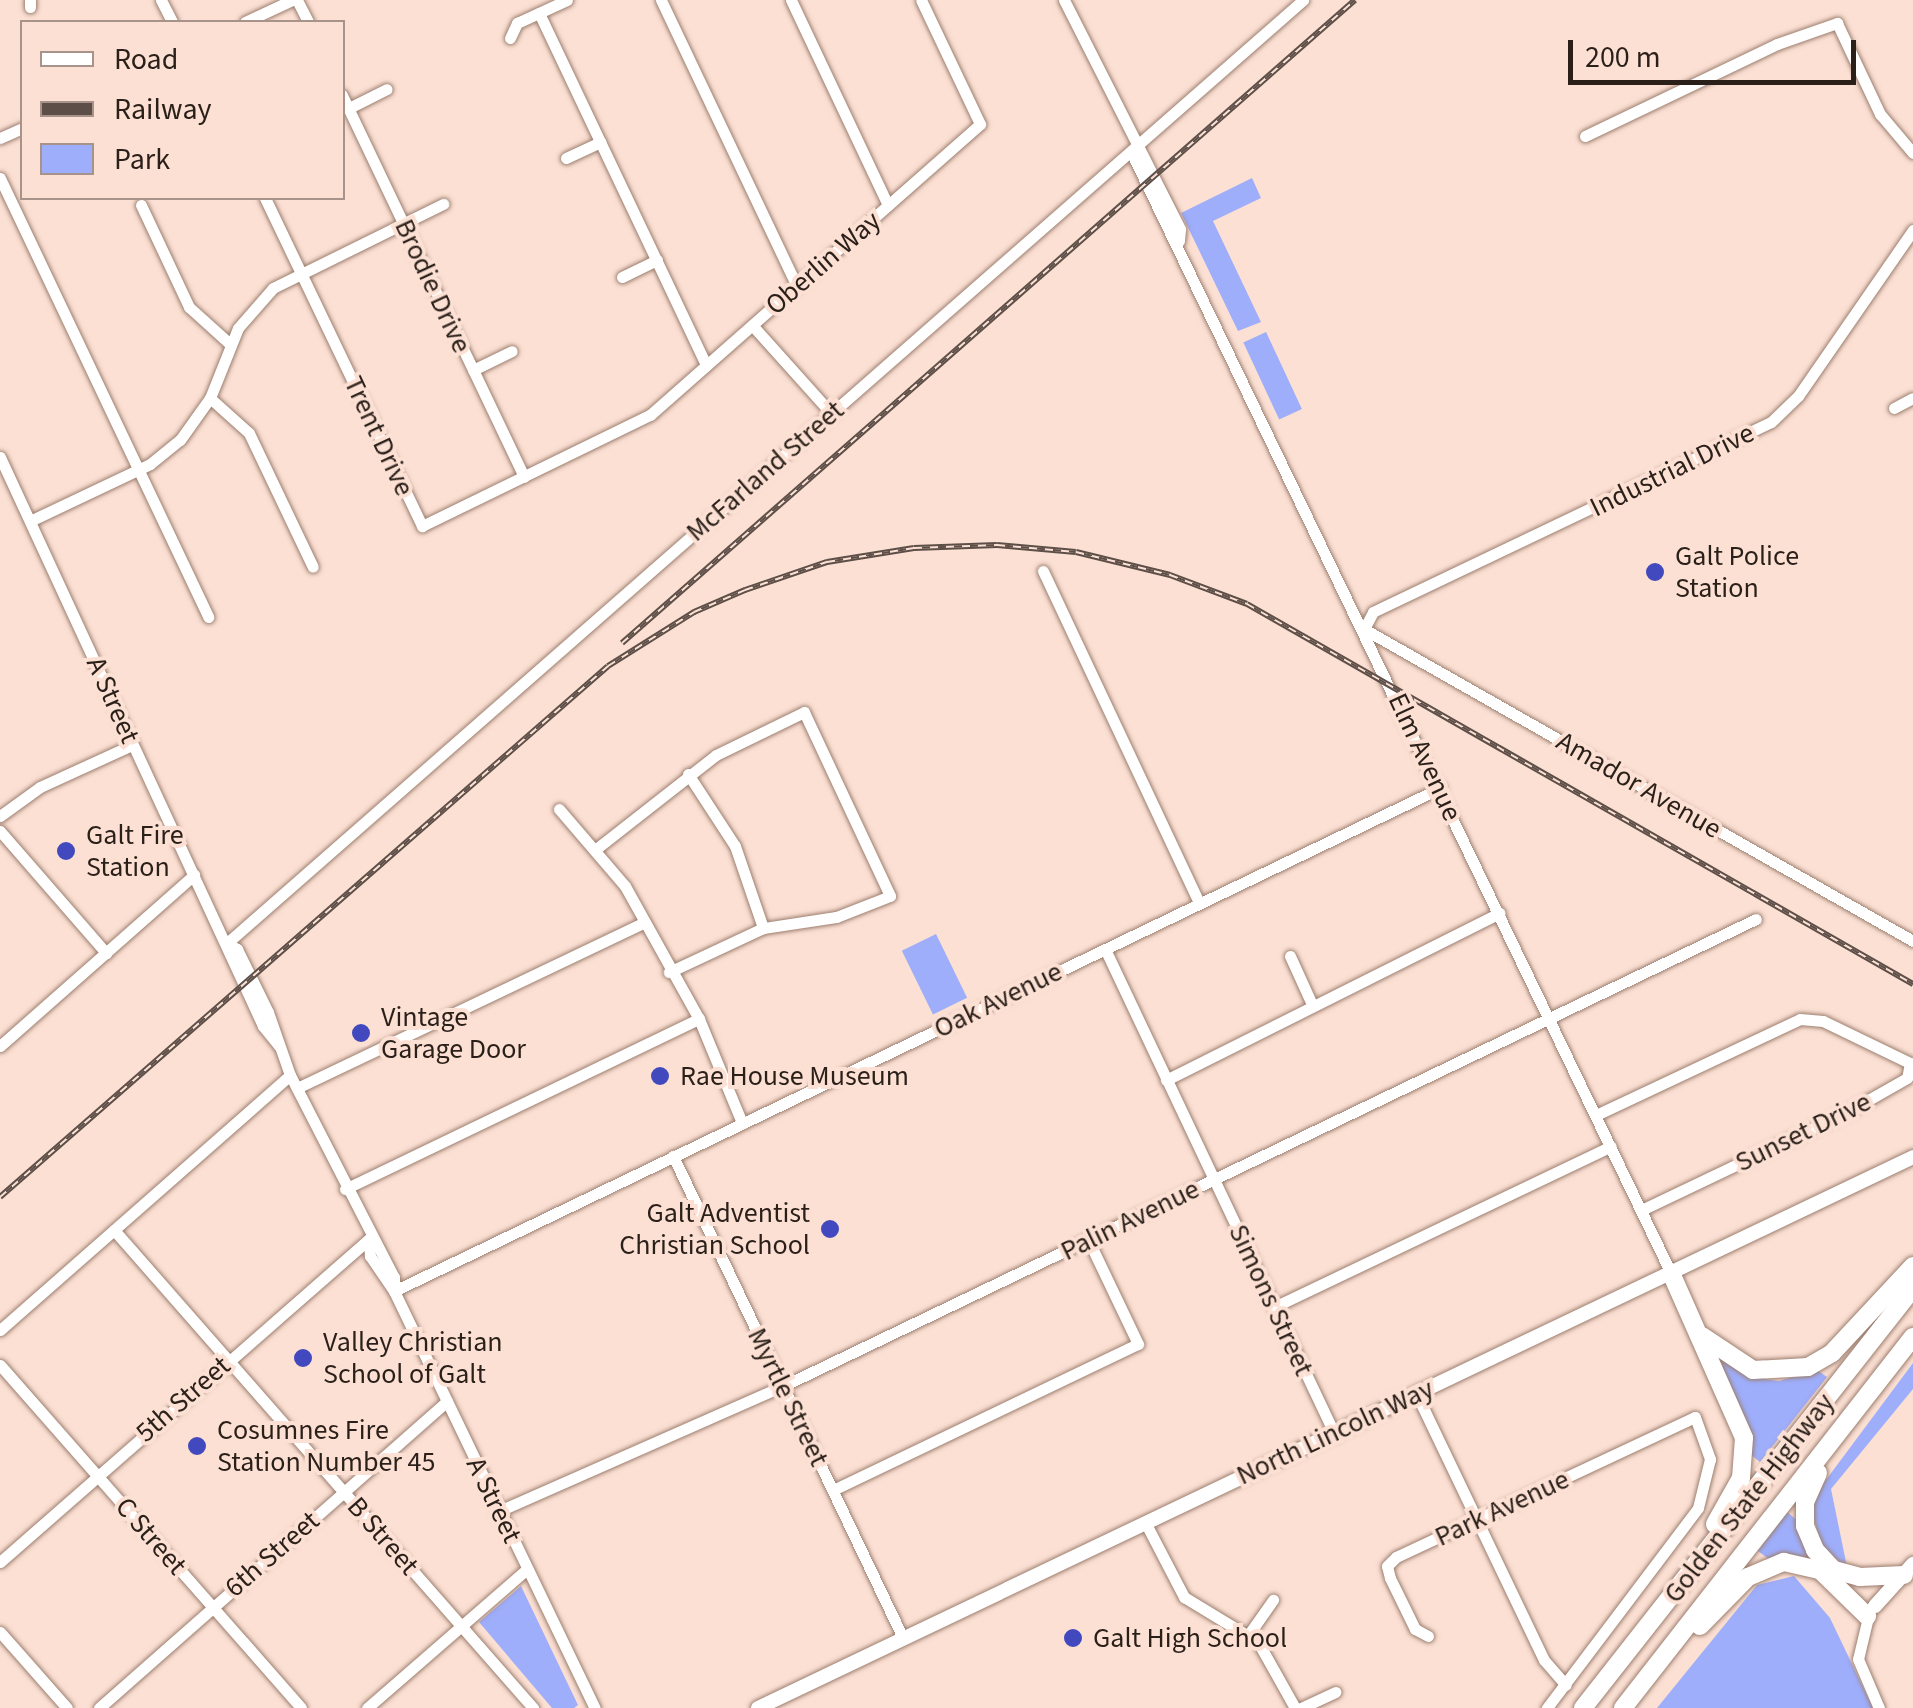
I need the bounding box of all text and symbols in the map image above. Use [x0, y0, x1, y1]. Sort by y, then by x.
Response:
legend [20, 20, 345, 200]
scale bar [1573, 20, 1860, 82]
text: 200 m [1585, 36, 1661, 79]
text: Road [114, 38, 178, 81]
text: Railway [114, 88, 212, 131]
text: Park [114, 138, 170, 181]
street label: Oberlin Way [759, 204, 887, 322]
street label: Brodie Drive [387, 214, 479, 358]
street label: Trent Drive [337, 371, 421, 501]
street label: McFarland Street [679, 393, 851, 549]
street label: Industrial Drive [1585, 416, 1759, 524]
place label: Galt Police Station [1675, 539, 1799, 605]
marker: Galt Police Station [1644, 561, 1666, 583]
street label: A Street [79, 652, 147, 748]
street label: Elm Avenue [1381, 688, 1469, 826]
street label: Amador Avenue [1551, 724, 1727, 846]
place label: Galt Fire Station [86, 818, 184, 884]
marker: Galt Fire Station [55, 840, 77, 862]
street label: Oak Avenue [928, 955, 1068, 1045]
place label: Vintage Garage Door [381, 1000, 526, 1066]
marker: Vintage Garage Door [350, 1022, 372, 1044]
place label: Rae House Museum [680, 1059, 909, 1093]
marker: Rae House Museum [649, 1065, 671, 1087]
street label: Sunset Drive [1730, 1085, 1876, 1179]
street label: Palin Avenue [1055, 1172, 1205, 1268]
place label: Galt Adventist Christian School [619, 1196, 810, 1262]
marker: Galt Adventist Christian School [819, 1218, 841, 1240]
street label: Simons Street [1221, 1219, 1321, 1381]
street label: Myrtle Street [740, 1323, 836, 1471]
place label: Valley Christian School of Galt [323, 1325, 503, 1391]
marker: Valley Christian School of Galt [292, 1347, 314, 1369]
street label: 5th Street [129, 1349, 237, 1449]
street label: North Lincoln Way [1231, 1372, 1439, 1492]
street label: Golden State Highway [1657, 1386, 1841, 1610]
place label: Cosumnes Fire Station Number 45 [217, 1413, 435, 1479]
marker: Cosumnes Fire Station Number 45 [186, 1435, 208, 1457]
street label: A Street [459, 1452, 529, 1548]
street label: Park Avenue [1430, 1462, 1574, 1554]
street label: C Street [108, 1490, 194, 1582]
street label: B Street [340, 1490, 426, 1582]
street label: 6th Street [218, 1504, 326, 1604]
place label: Galt High School [1093, 1621, 1287, 1655]
marker: Galt High School [1062, 1627, 1084, 1649]

